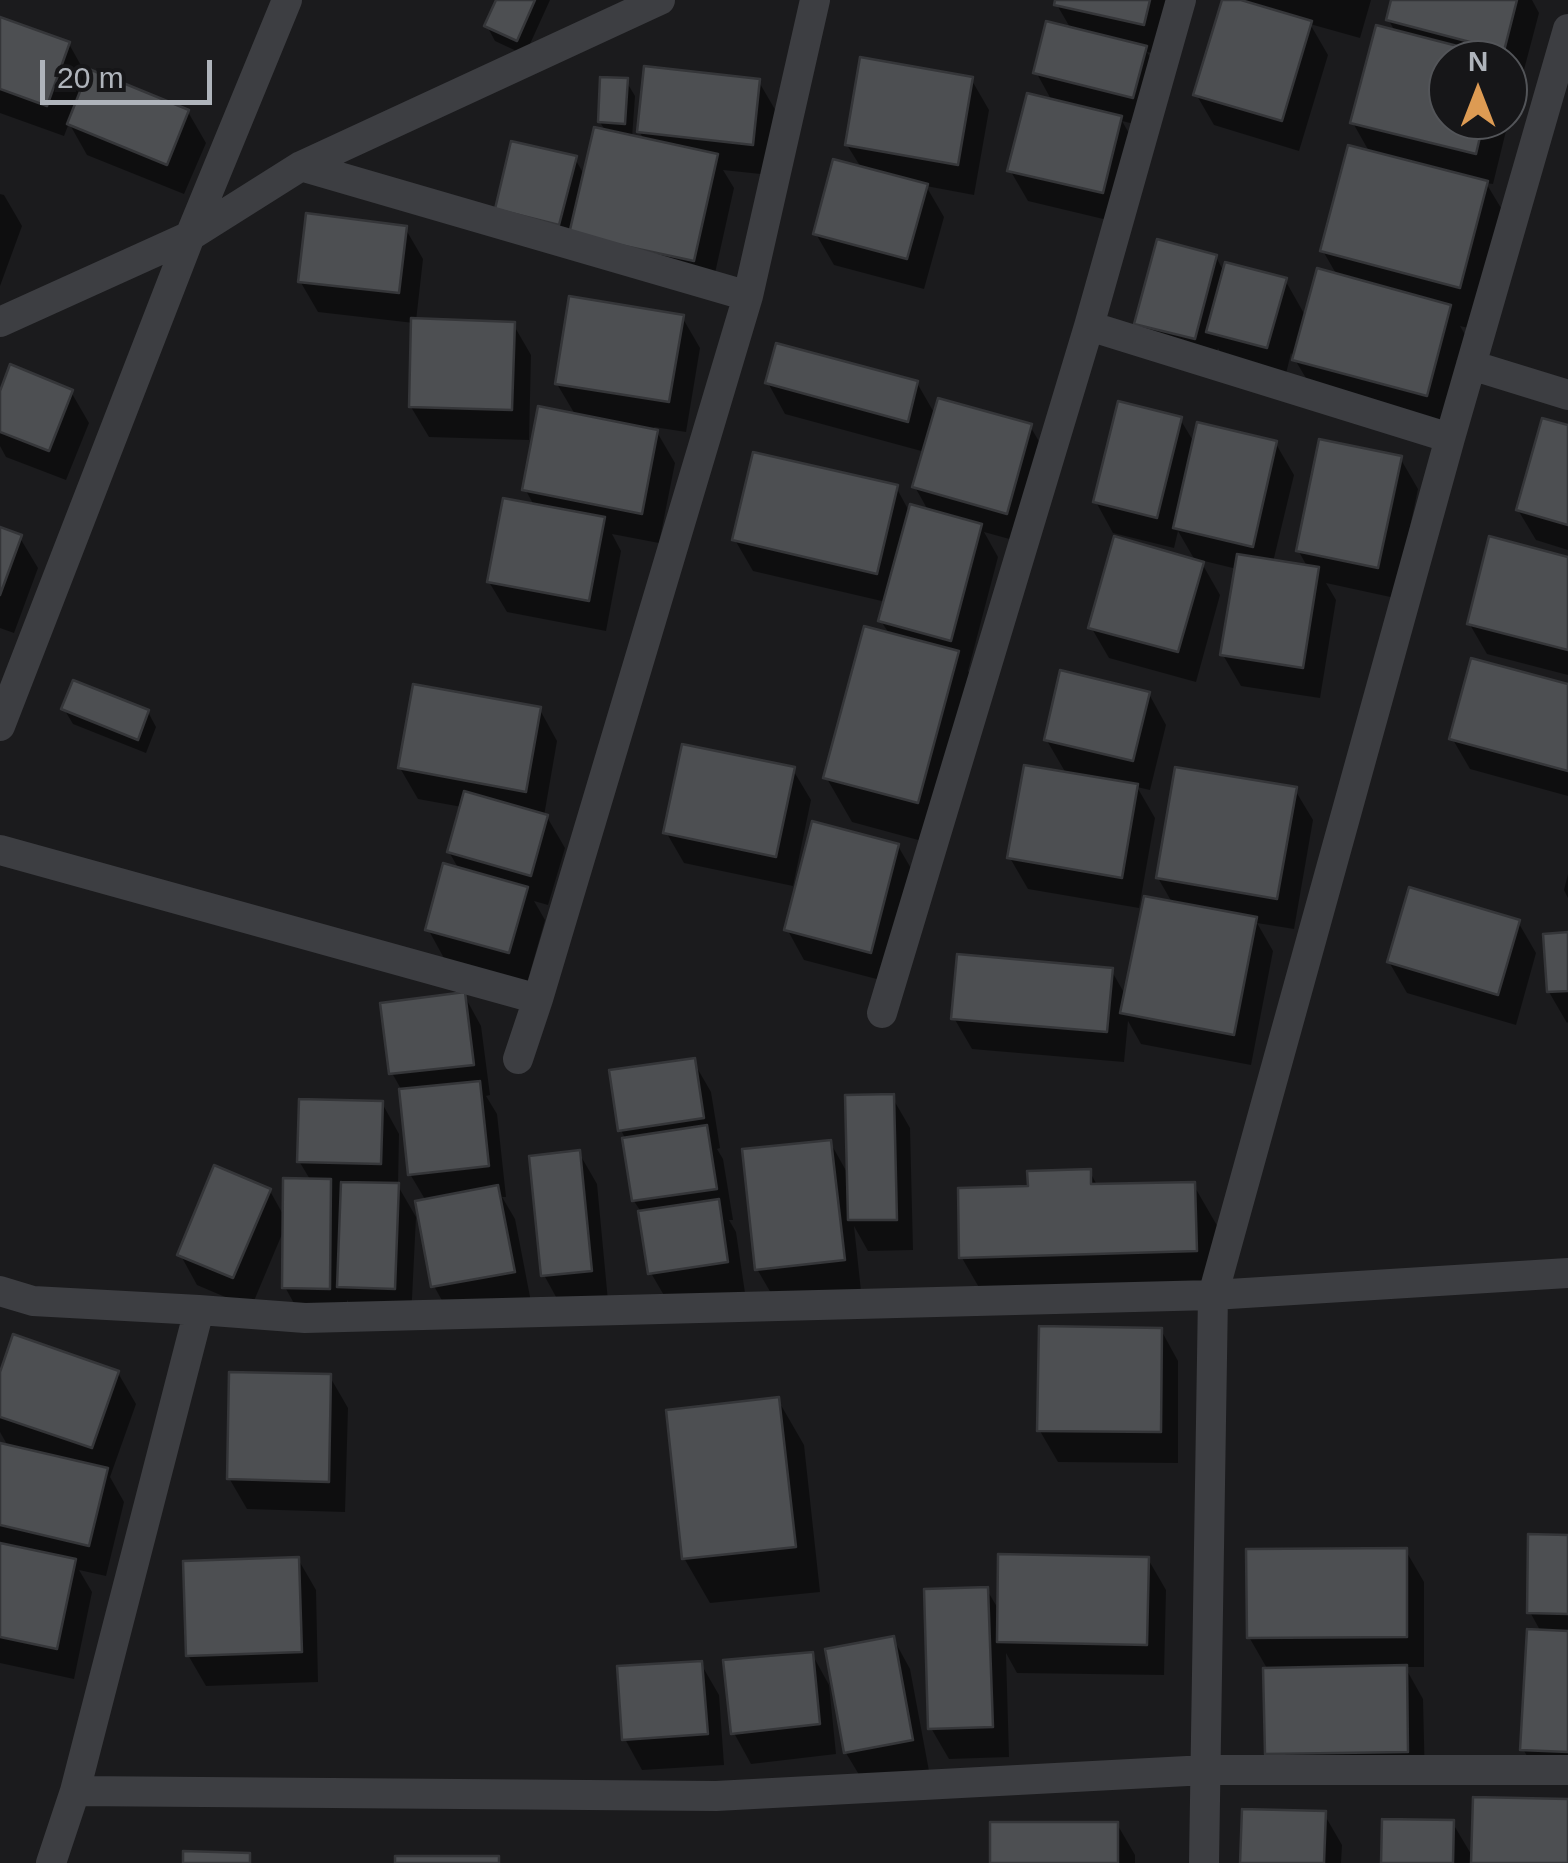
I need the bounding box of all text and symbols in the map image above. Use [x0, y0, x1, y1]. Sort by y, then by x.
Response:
scale bar [45, 40, 218, 102]
north arrow [1428, 40, 1528, 140]
text: N [1468, 46, 1488, 77]
text: 20 m [57, 61, 124, 94]

